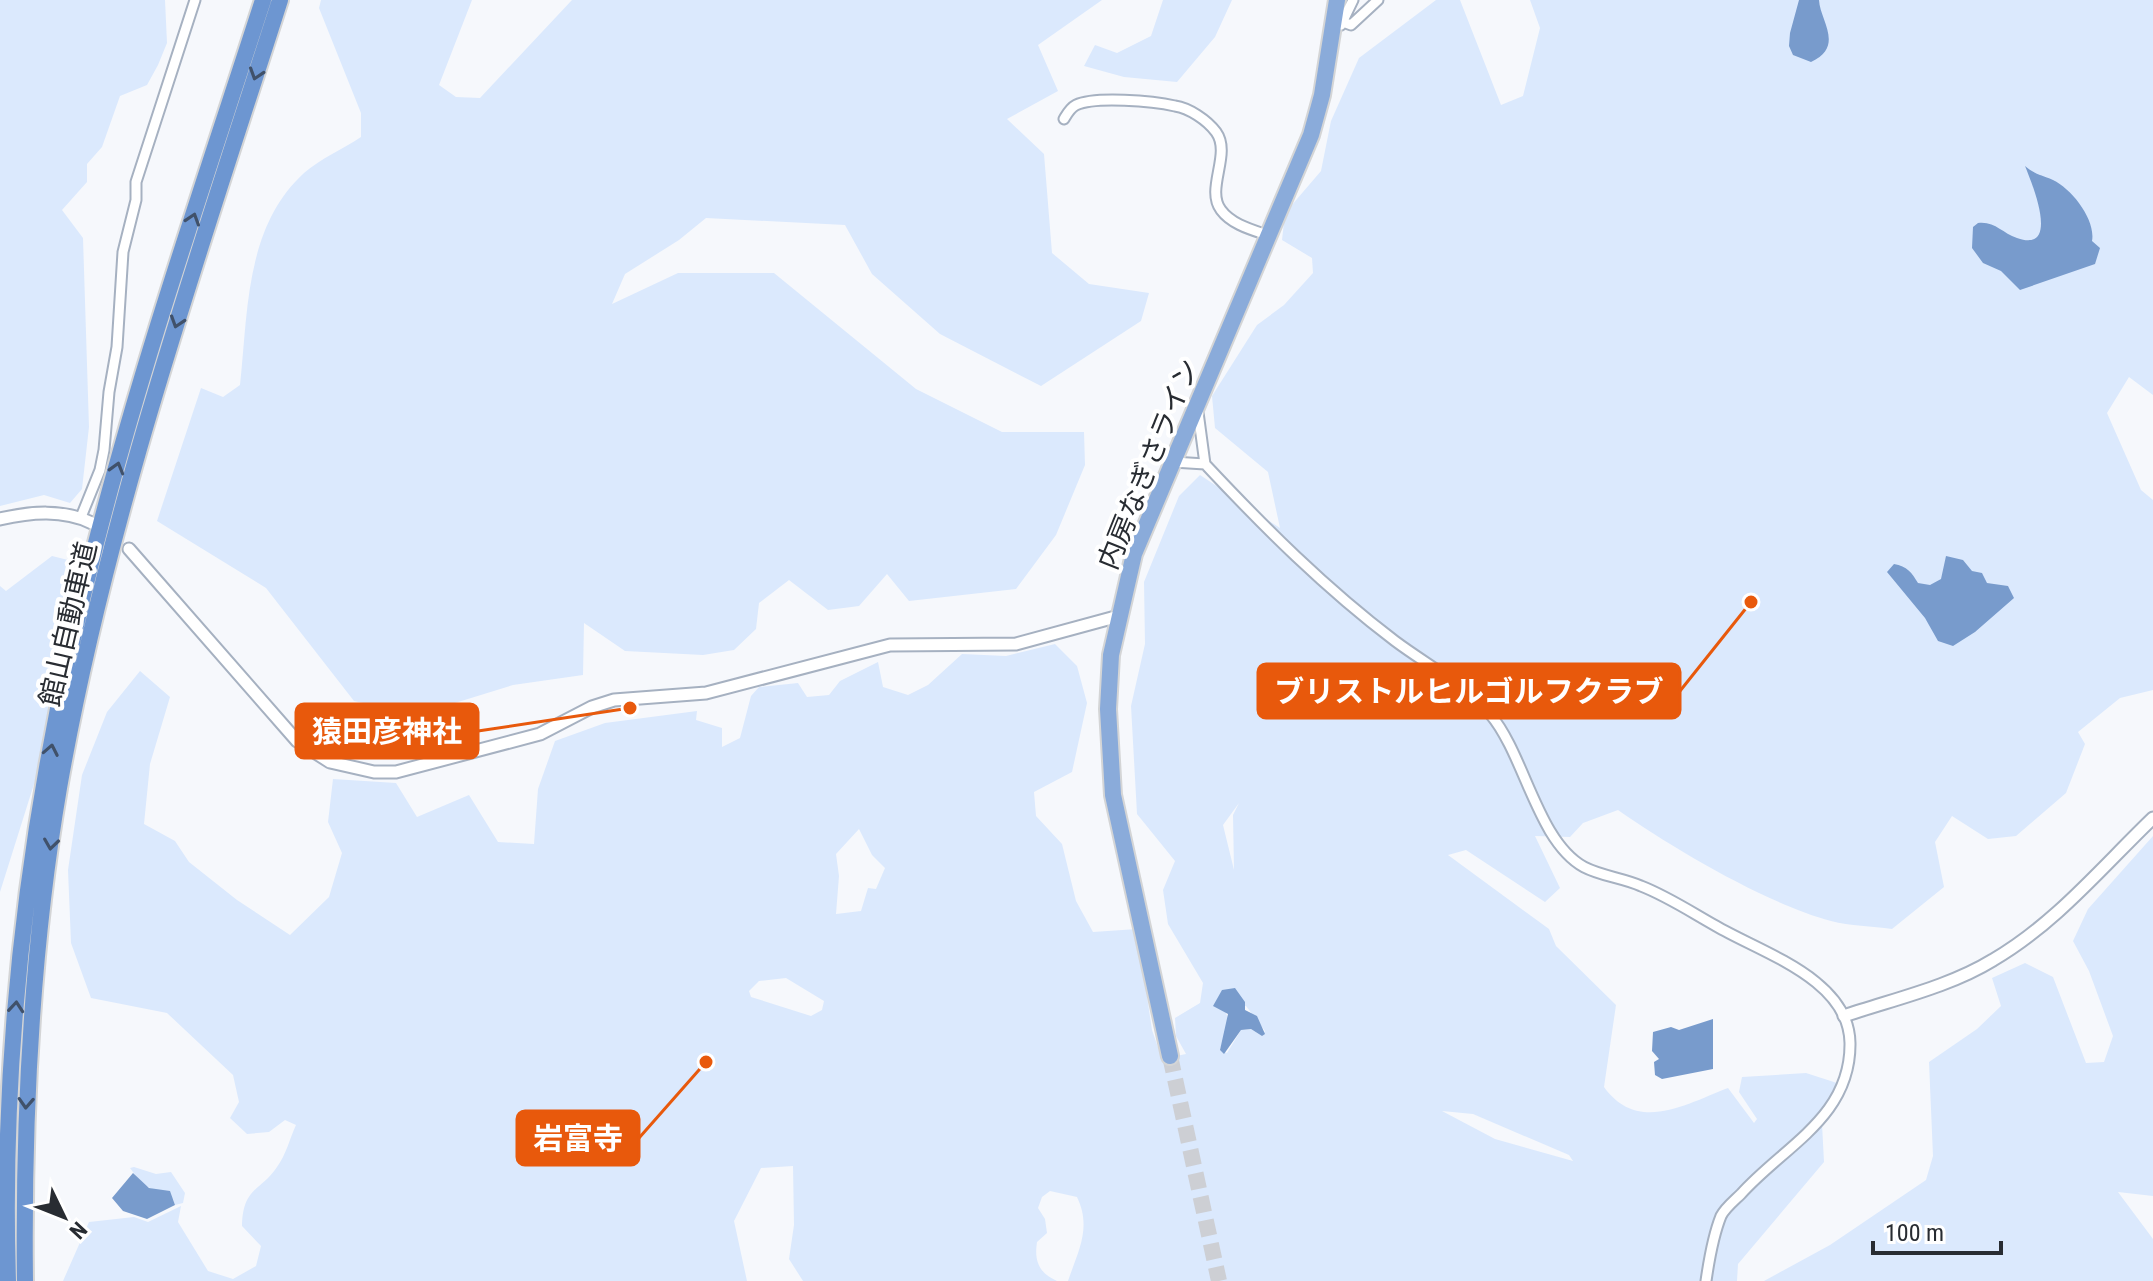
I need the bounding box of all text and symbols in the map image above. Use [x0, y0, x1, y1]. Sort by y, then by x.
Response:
one-way arrow [249, 67, 265, 81]
one-way arrow [184, 213, 200, 226]
one-way arrow [170, 315, 186, 328]
street label: 内房なぎさライン [1091, 354, 1206, 574]
one-way arrow [107, 461, 124, 475]
street label: 館山自動車道 [34, 539, 103, 710]
callout: ブリストルヒルゴルフクラブ [1258, 664, 1680, 718]
text: ブリストルヒルゴルフクラブ [1274, 674, 1664, 709]
callout: 猿田彦神社 [296, 704, 478, 758]
text: 猿田彦神社 [312, 714, 462, 749]
one-way arrow [41, 743, 58, 757]
one-way arrow [43, 838, 60, 851]
one-way arrow [7, 1000, 24, 1013]
one-way arrow [17, 1097, 34, 1110]
callout: 岩富寺 [517, 1111, 639, 1165]
text: 岩富寺 [533, 1121, 623, 1156]
north arrow [24, 1177, 104, 1257]
scale bar [1873, 1205, 2001, 1255]
text: N [65, 1217, 92, 1244]
text: 100 m [1885, 1219, 1944, 1247]

